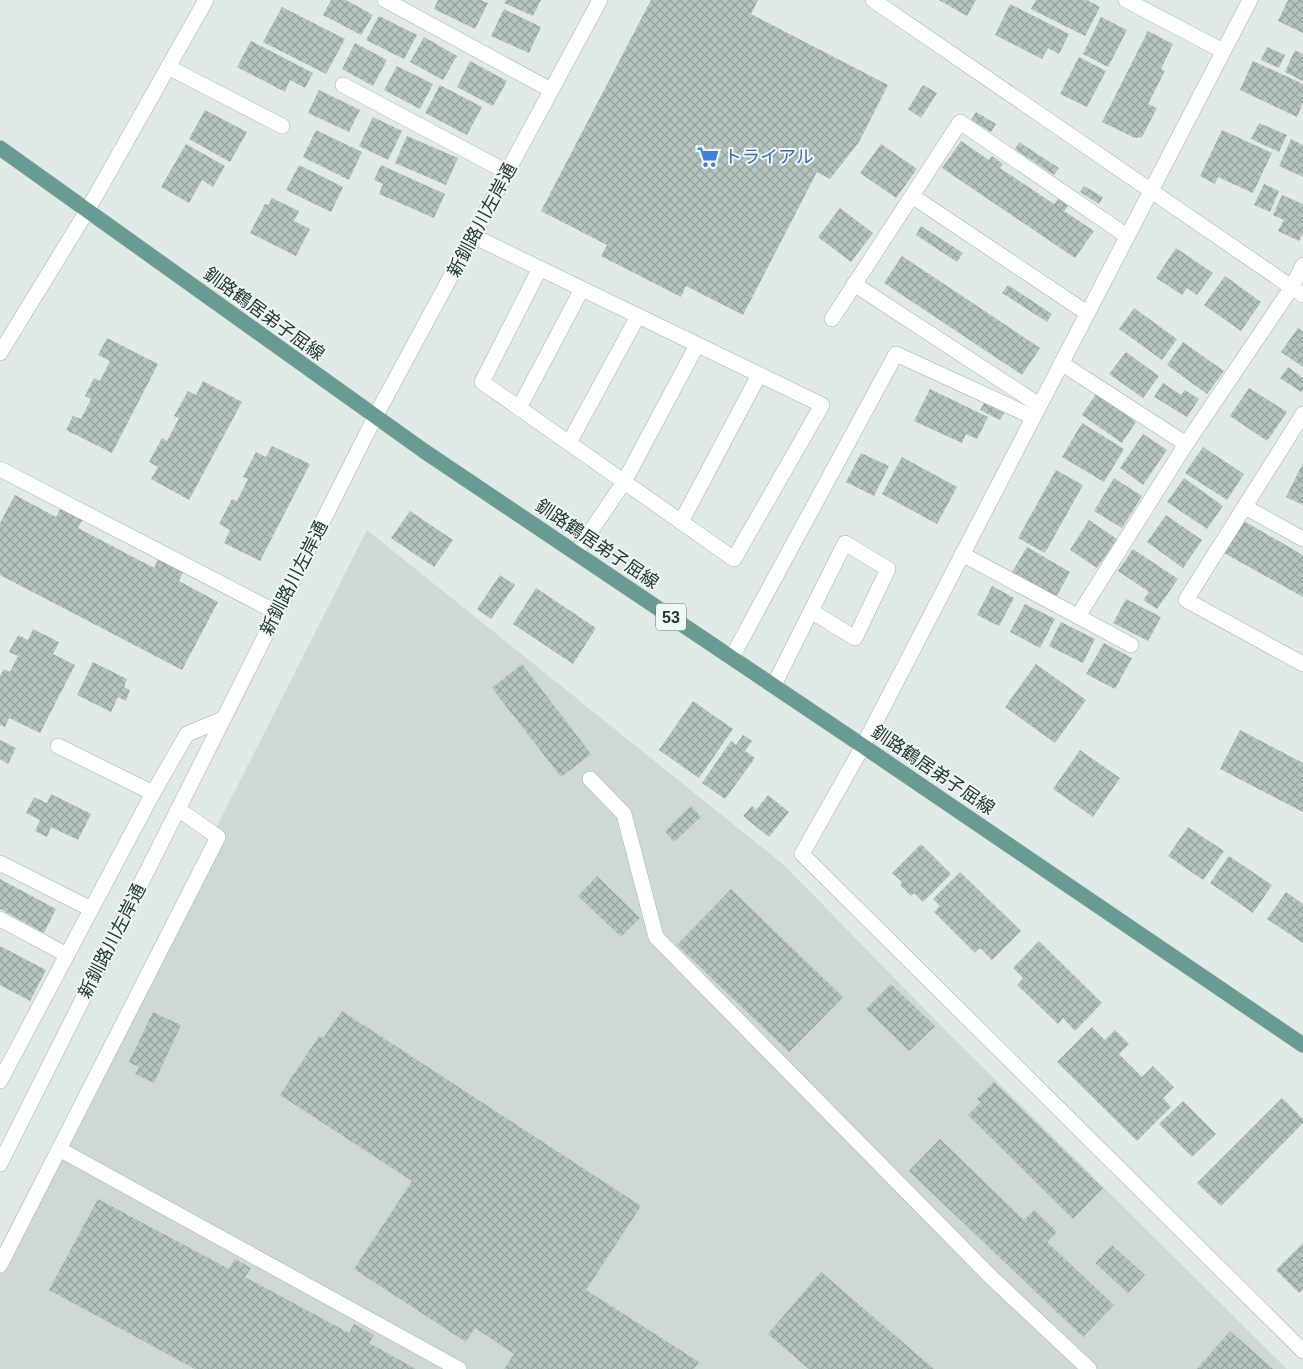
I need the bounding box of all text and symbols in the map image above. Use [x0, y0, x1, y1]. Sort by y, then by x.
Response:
supermarket icon: トライアル [695, 144, 721, 170]
place label: トライアル [724, 147, 814, 167]
street label: 新釧路川左岸通 [444, 160, 520, 280]
street label: 釧路鶴居弟子屈線 [200, 264, 328, 364]
street label: 釧路鶴居弟子屈線 [532, 495, 662, 593]
street label: 新釧路川左岸通 [256, 517, 332, 639]
road number: 53 [656, 604, 686, 630]
street label: 釧路鶴居弟子屈線 [868, 721, 998, 819]
street label: 新釧路川左岸通 [74, 880, 150, 1002]

